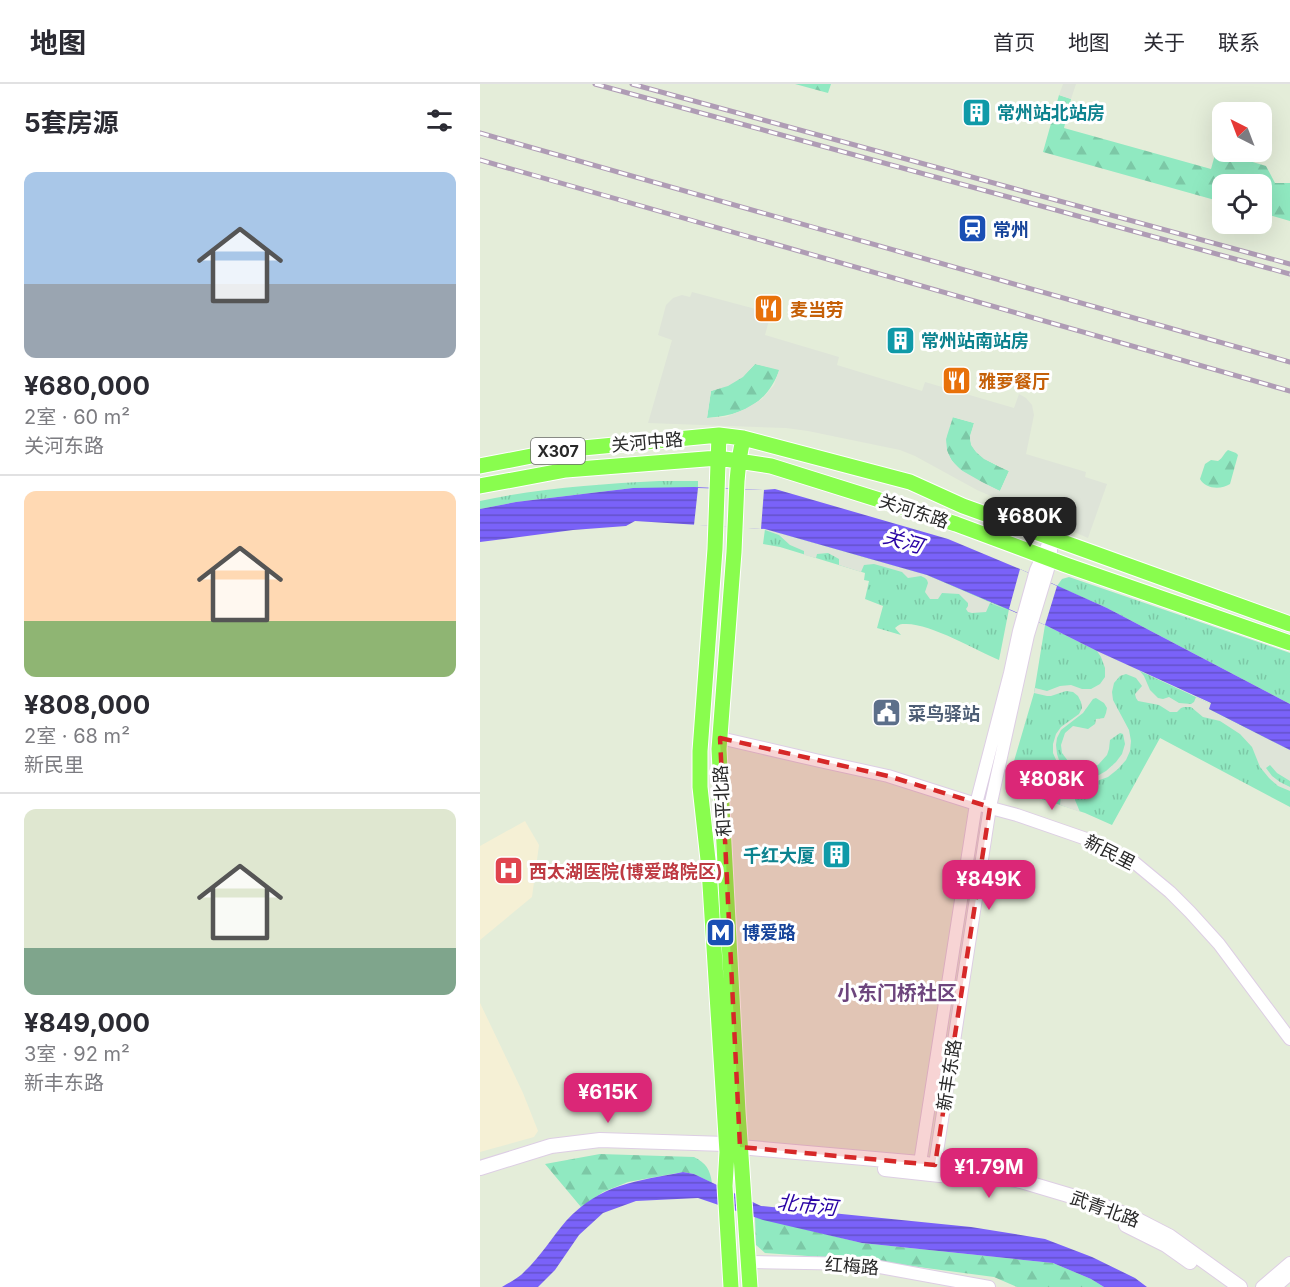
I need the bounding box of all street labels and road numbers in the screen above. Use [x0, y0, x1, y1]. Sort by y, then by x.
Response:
street label: 关河中路 [610, 428, 684, 456]
road number: X307 [531, 438, 585, 464]
street label: 关河东路 [877, 490, 951, 532]
street label: 和平北路 [710, 764, 734, 838]
street label: 新民里 [1081, 830, 1139, 874]
street label: 新丰东路 [933, 1038, 965, 1112]
street label: 武青北路 [1068, 1187, 1142, 1231]
street label: 红梅路 [824, 1254, 880, 1278]

